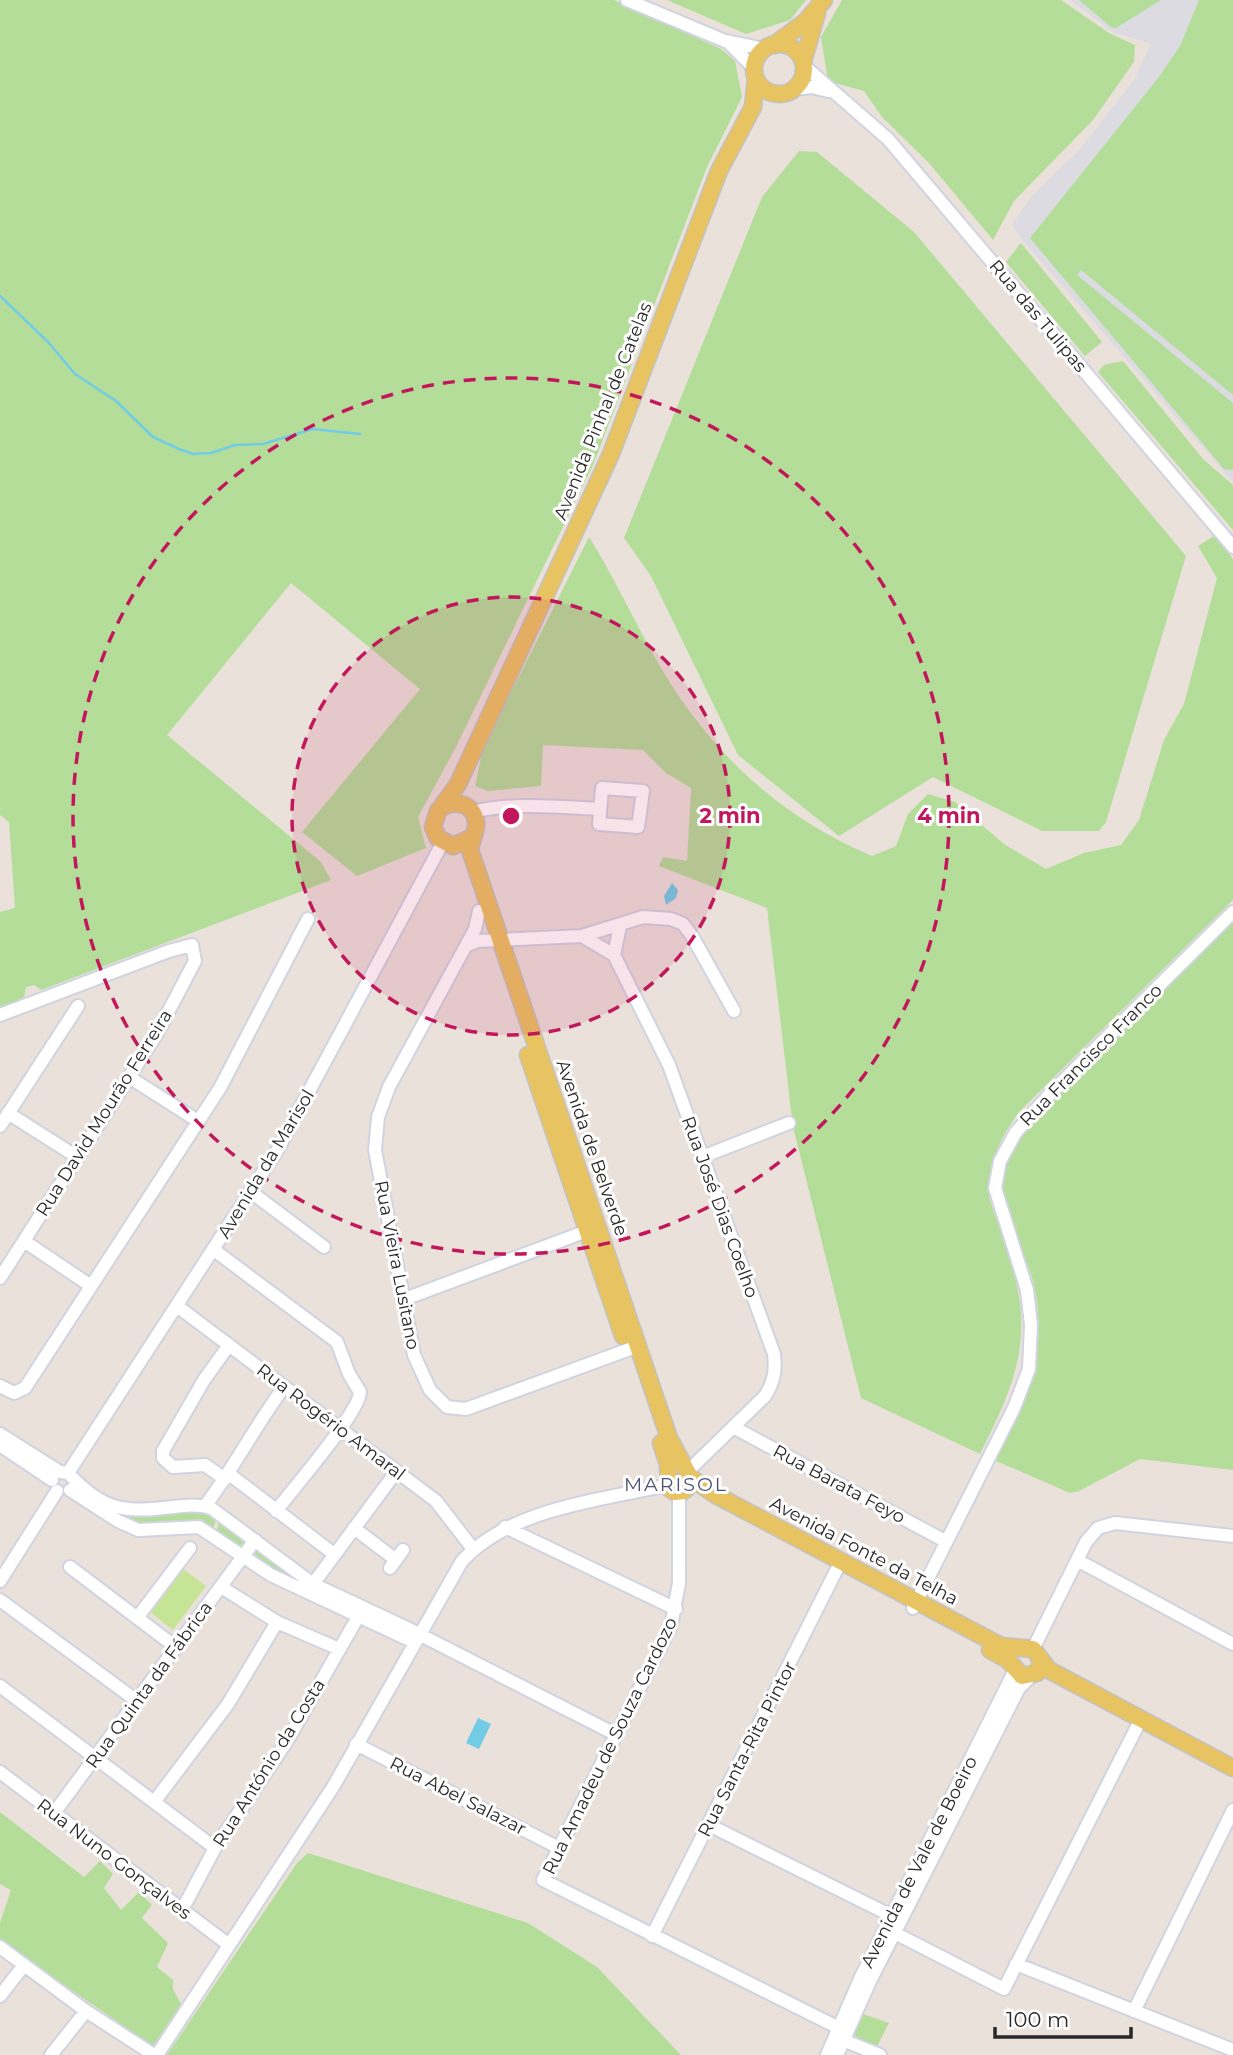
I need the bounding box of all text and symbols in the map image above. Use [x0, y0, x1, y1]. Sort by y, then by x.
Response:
street label: Rua das Tulipas [985, 255, 1092, 377]
street label: Avenida Pinhal de Catelas [549, 299, 657, 523]
text: 2 min [699, 803, 761, 828]
text: 4 min [917, 803, 981, 828]
centre of rings [499, 804, 523, 828]
street label: Rua Francisco Franco [1015, 979, 1167, 1131]
street label: Rua David Mourão Ferreira [31, 1005, 177, 1221]
street label: Avenida de Belverde [552, 1057, 633, 1239]
street label: Avenida da Marisol [213, 1086, 319, 1242]
street label: Rua José Dias Coelho [677, 1113, 763, 1301]
street label: Rua Vieira Lusitano [370, 1178, 424, 1352]
street label: Rua Rogério Amaral [252, 1359, 410, 1485]
street label: Rua Barata Feyo [769, 1440, 909, 1528]
district label: MARISOL [624, 1473, 728, 1496]
street label: Avenida Fonte da Telha [766, 1492, 962, 1610]
street label: Rua Quinta da Fábrica [81, 1597, 217, 1773]
street label: Rua Amadeu de Souza Cardozo [538, 1614, 682, 1878]
street label: Rua Santa-Rita Pintor [693, 1658, 801, 1840]
street label: Rua António da Costa [208, 1675, 330, 1851]
street label: Rua Abel Salazar [386, 1752, 530, 1840]
street label: Avenida de Vale de Boeiro [856, 1753, 982, 1971]
street label: Rua Nuno Gonçalves [33, 1794, 196, 1924]
scale bar [995, 1996, 1132, 2040]
text: 100 m [1006, 2007, 1069, 2032]

